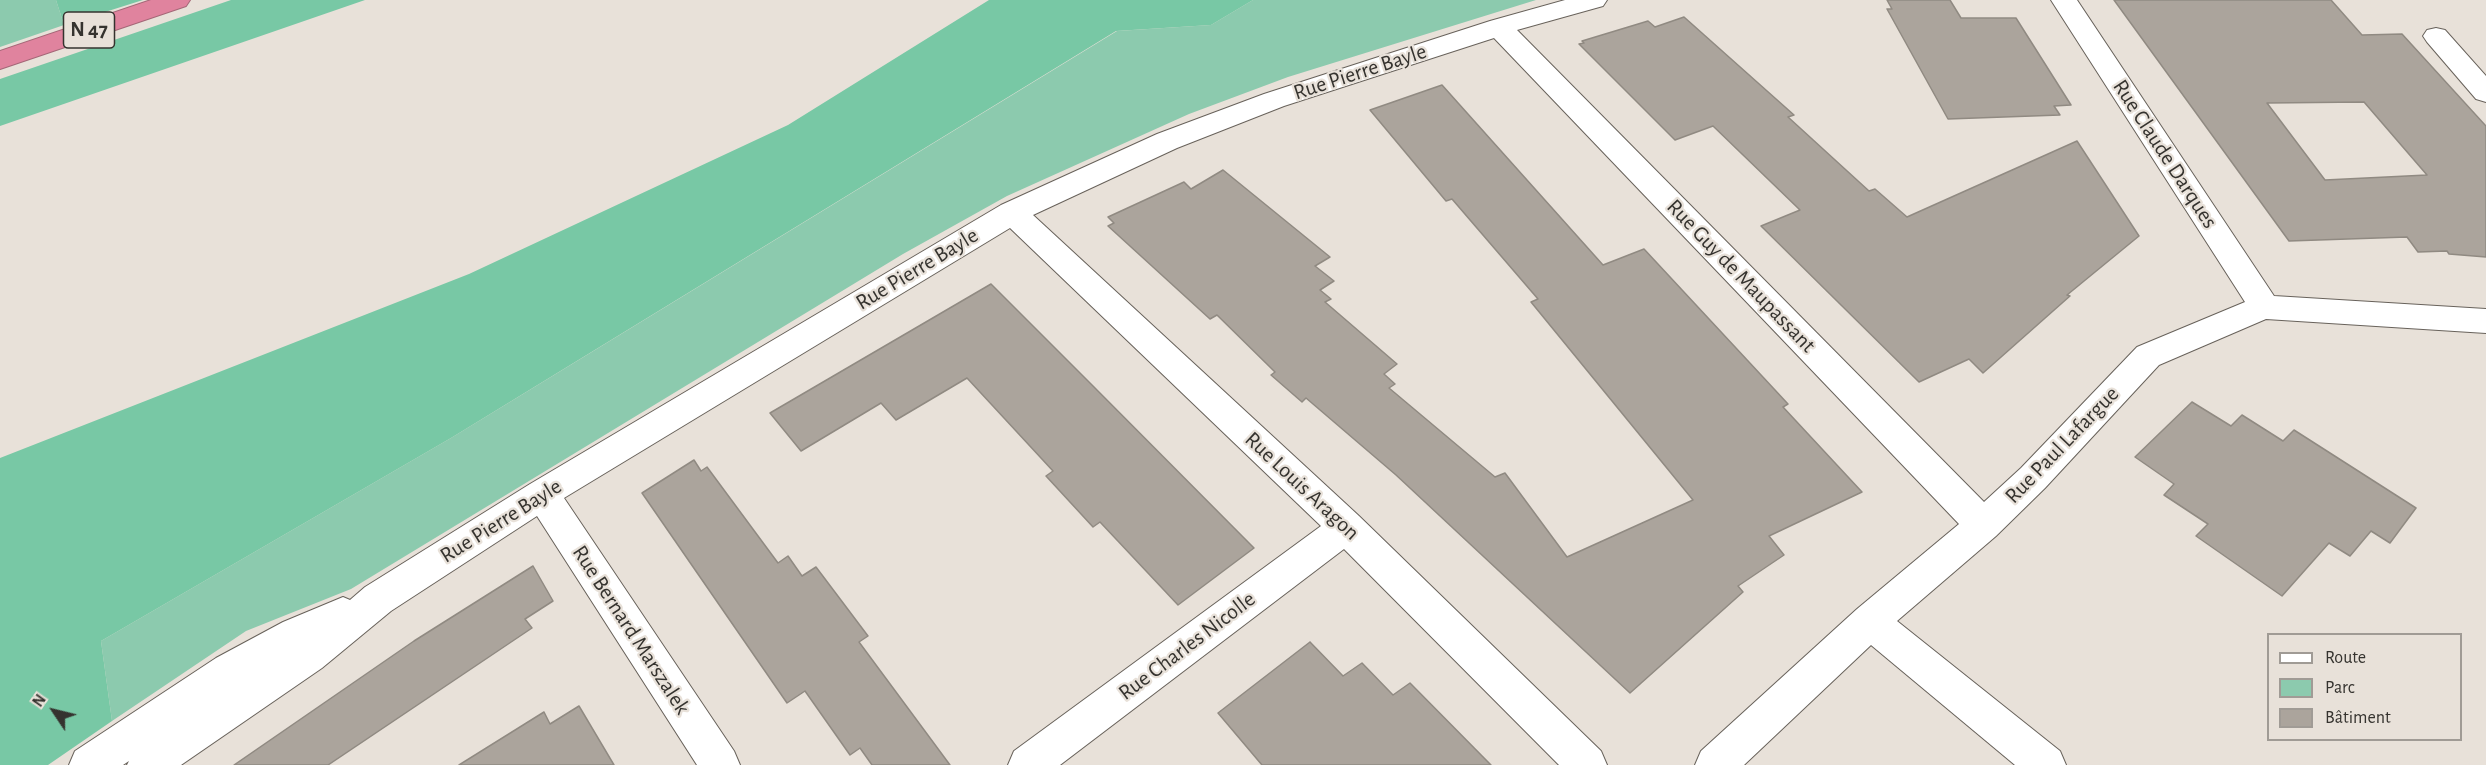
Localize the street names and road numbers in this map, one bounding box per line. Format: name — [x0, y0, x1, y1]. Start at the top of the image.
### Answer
road number: N 47 — [64, 12, 115, 48]
street label: Rue Pierre Bayle — [1290, 38, 1430, 106]
street label: Rue Claude Darques — [2107, 75, 2223, 233]
street label: Rue Guy de Maupassant — [1661, 194, 1821, 358]
street label: Rue Pierre Bayle — [851, 222, 983, 316]
street label: Rue Paul Lafargue — [1999, 381, 2125, 509]
street label: Rue Louis Aragon — [1239, 426, 1365, 546]
street label: Rue Pierre Bayle — [435, 473, 567, 569]
street label: Rue Bernard Marszalek — [567, 541, 695, 719]
street label: Rue Charles Nicolle — [1113, 586, 1261, 706]

